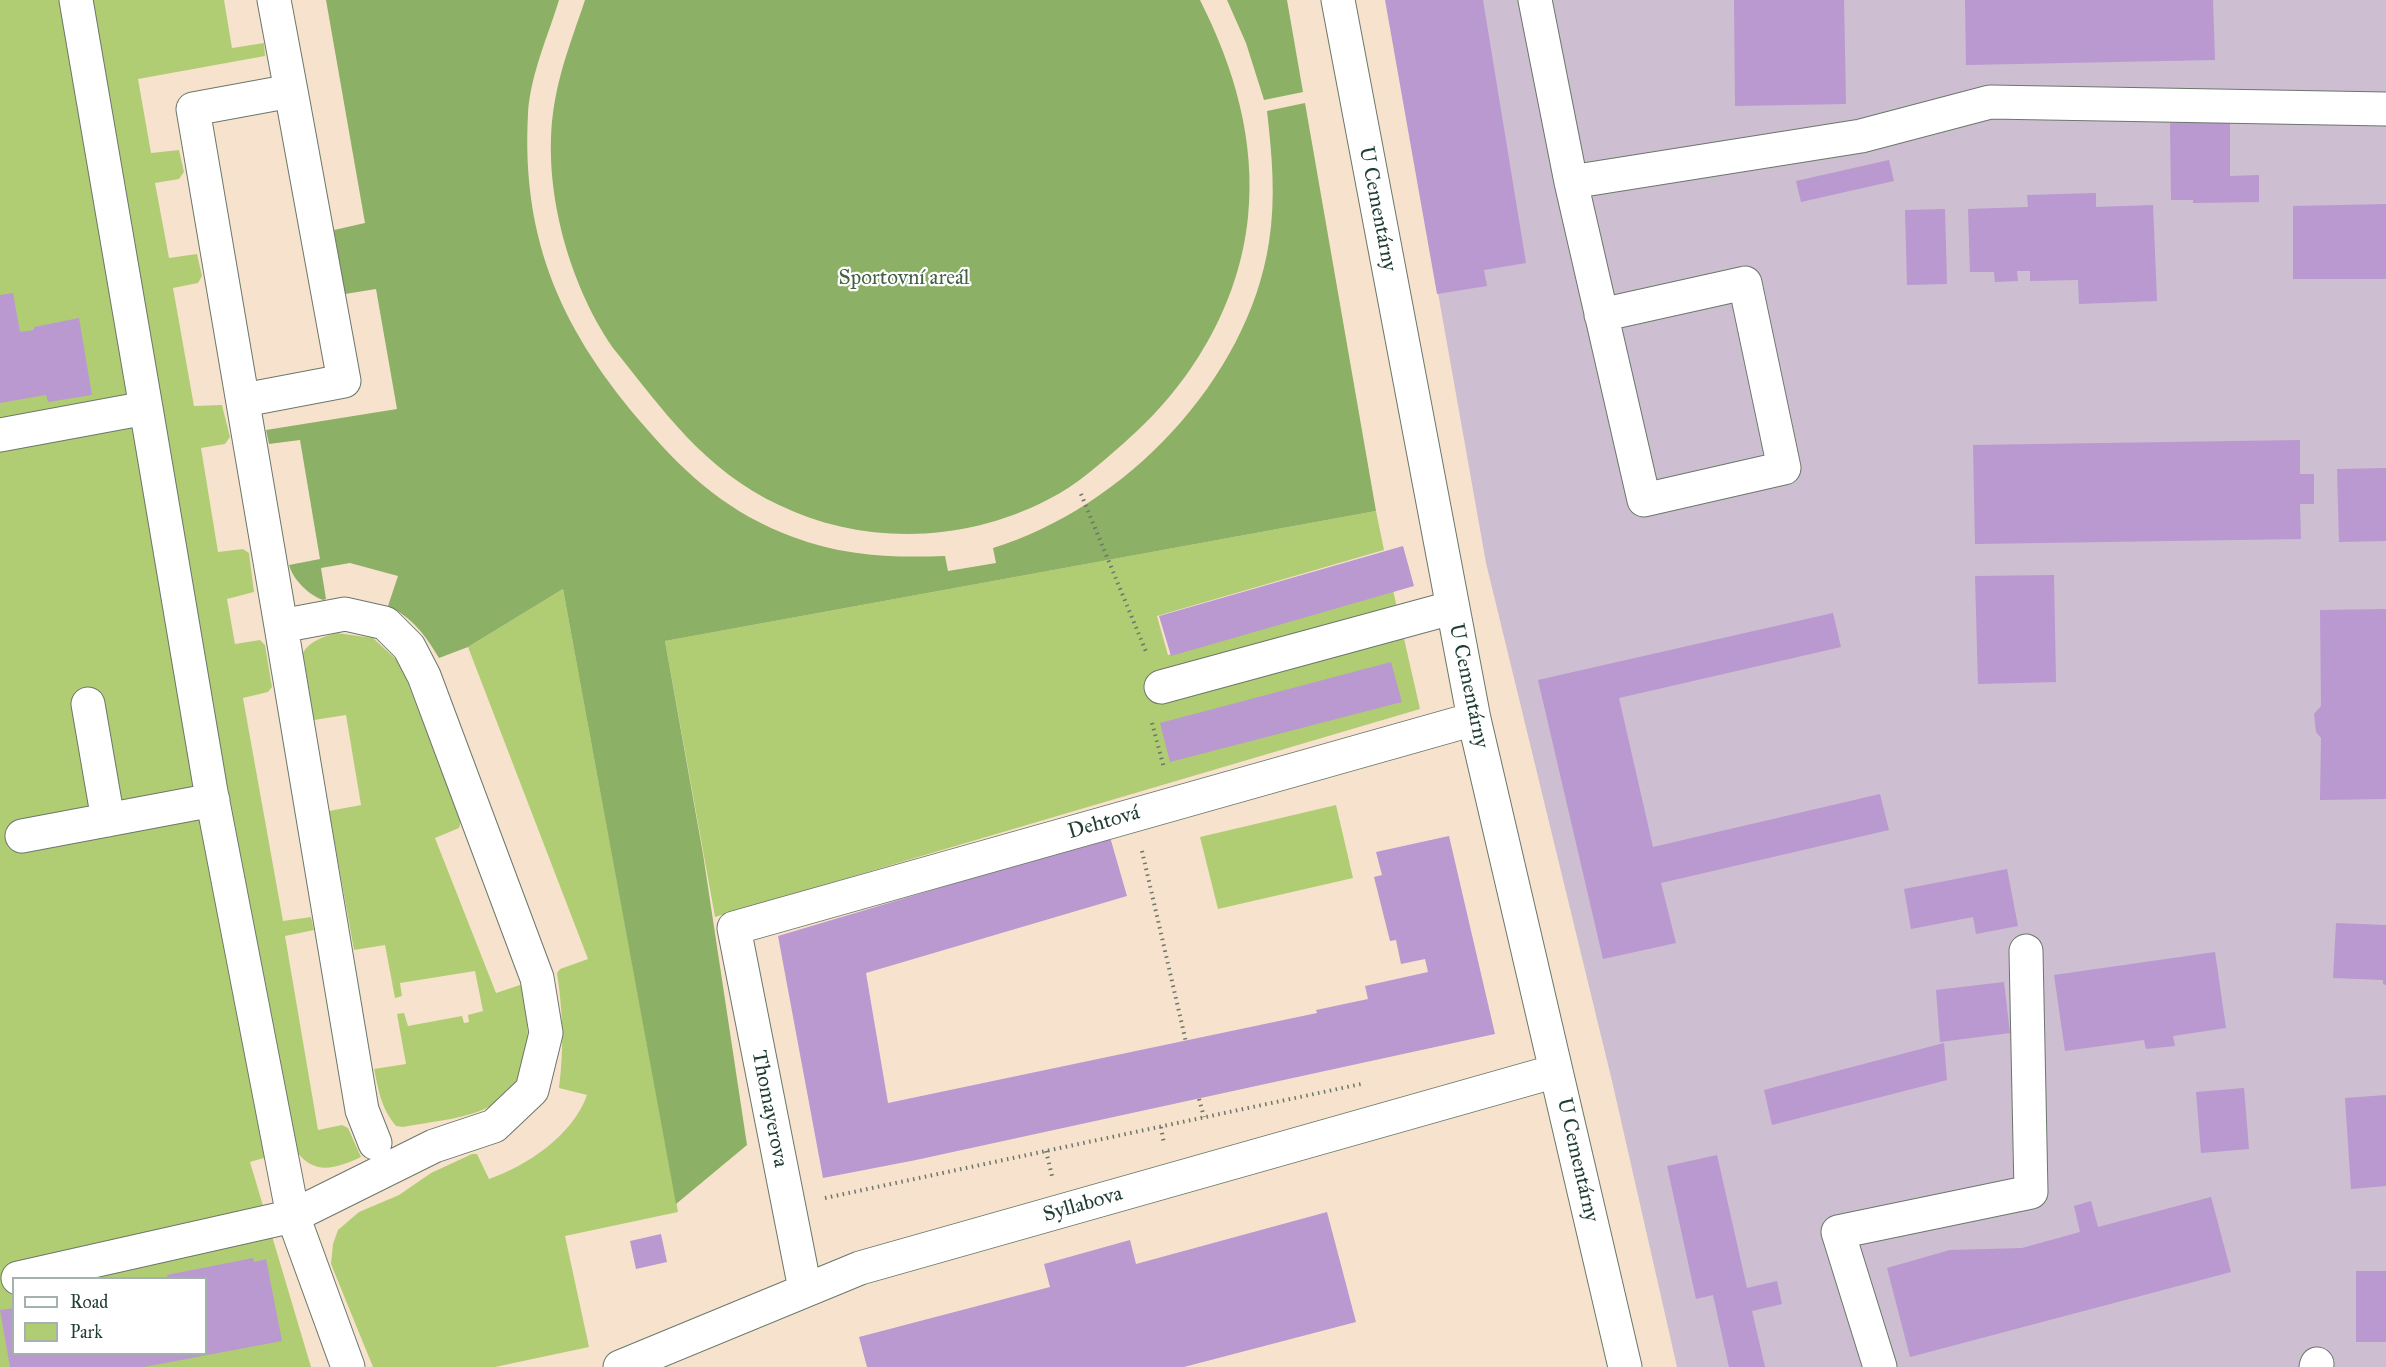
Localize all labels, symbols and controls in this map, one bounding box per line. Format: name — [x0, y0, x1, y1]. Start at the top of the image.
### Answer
street label: U Cementárny — [1353, 144, 1401, 274]
park label: Sportovní areál — [839, 266, 969, 292]
street label: U Cementárny — [1442, 621, 1494, 751]
street label: Dehtová — [1065, 801, 1143, 845]
street label: Thomayerova — [745, 1048, 793, 1170]
street label: U Cementárny — [1550, 1095, 1604, 1225]
street label: Syllabova — [1040, 1182, 1126, 1228]
legend — [12, 1277, 207, 1355]
text: Road — [70, 1291, 108, 1313]
text: Park — [70, 1321, 103, 1343]

